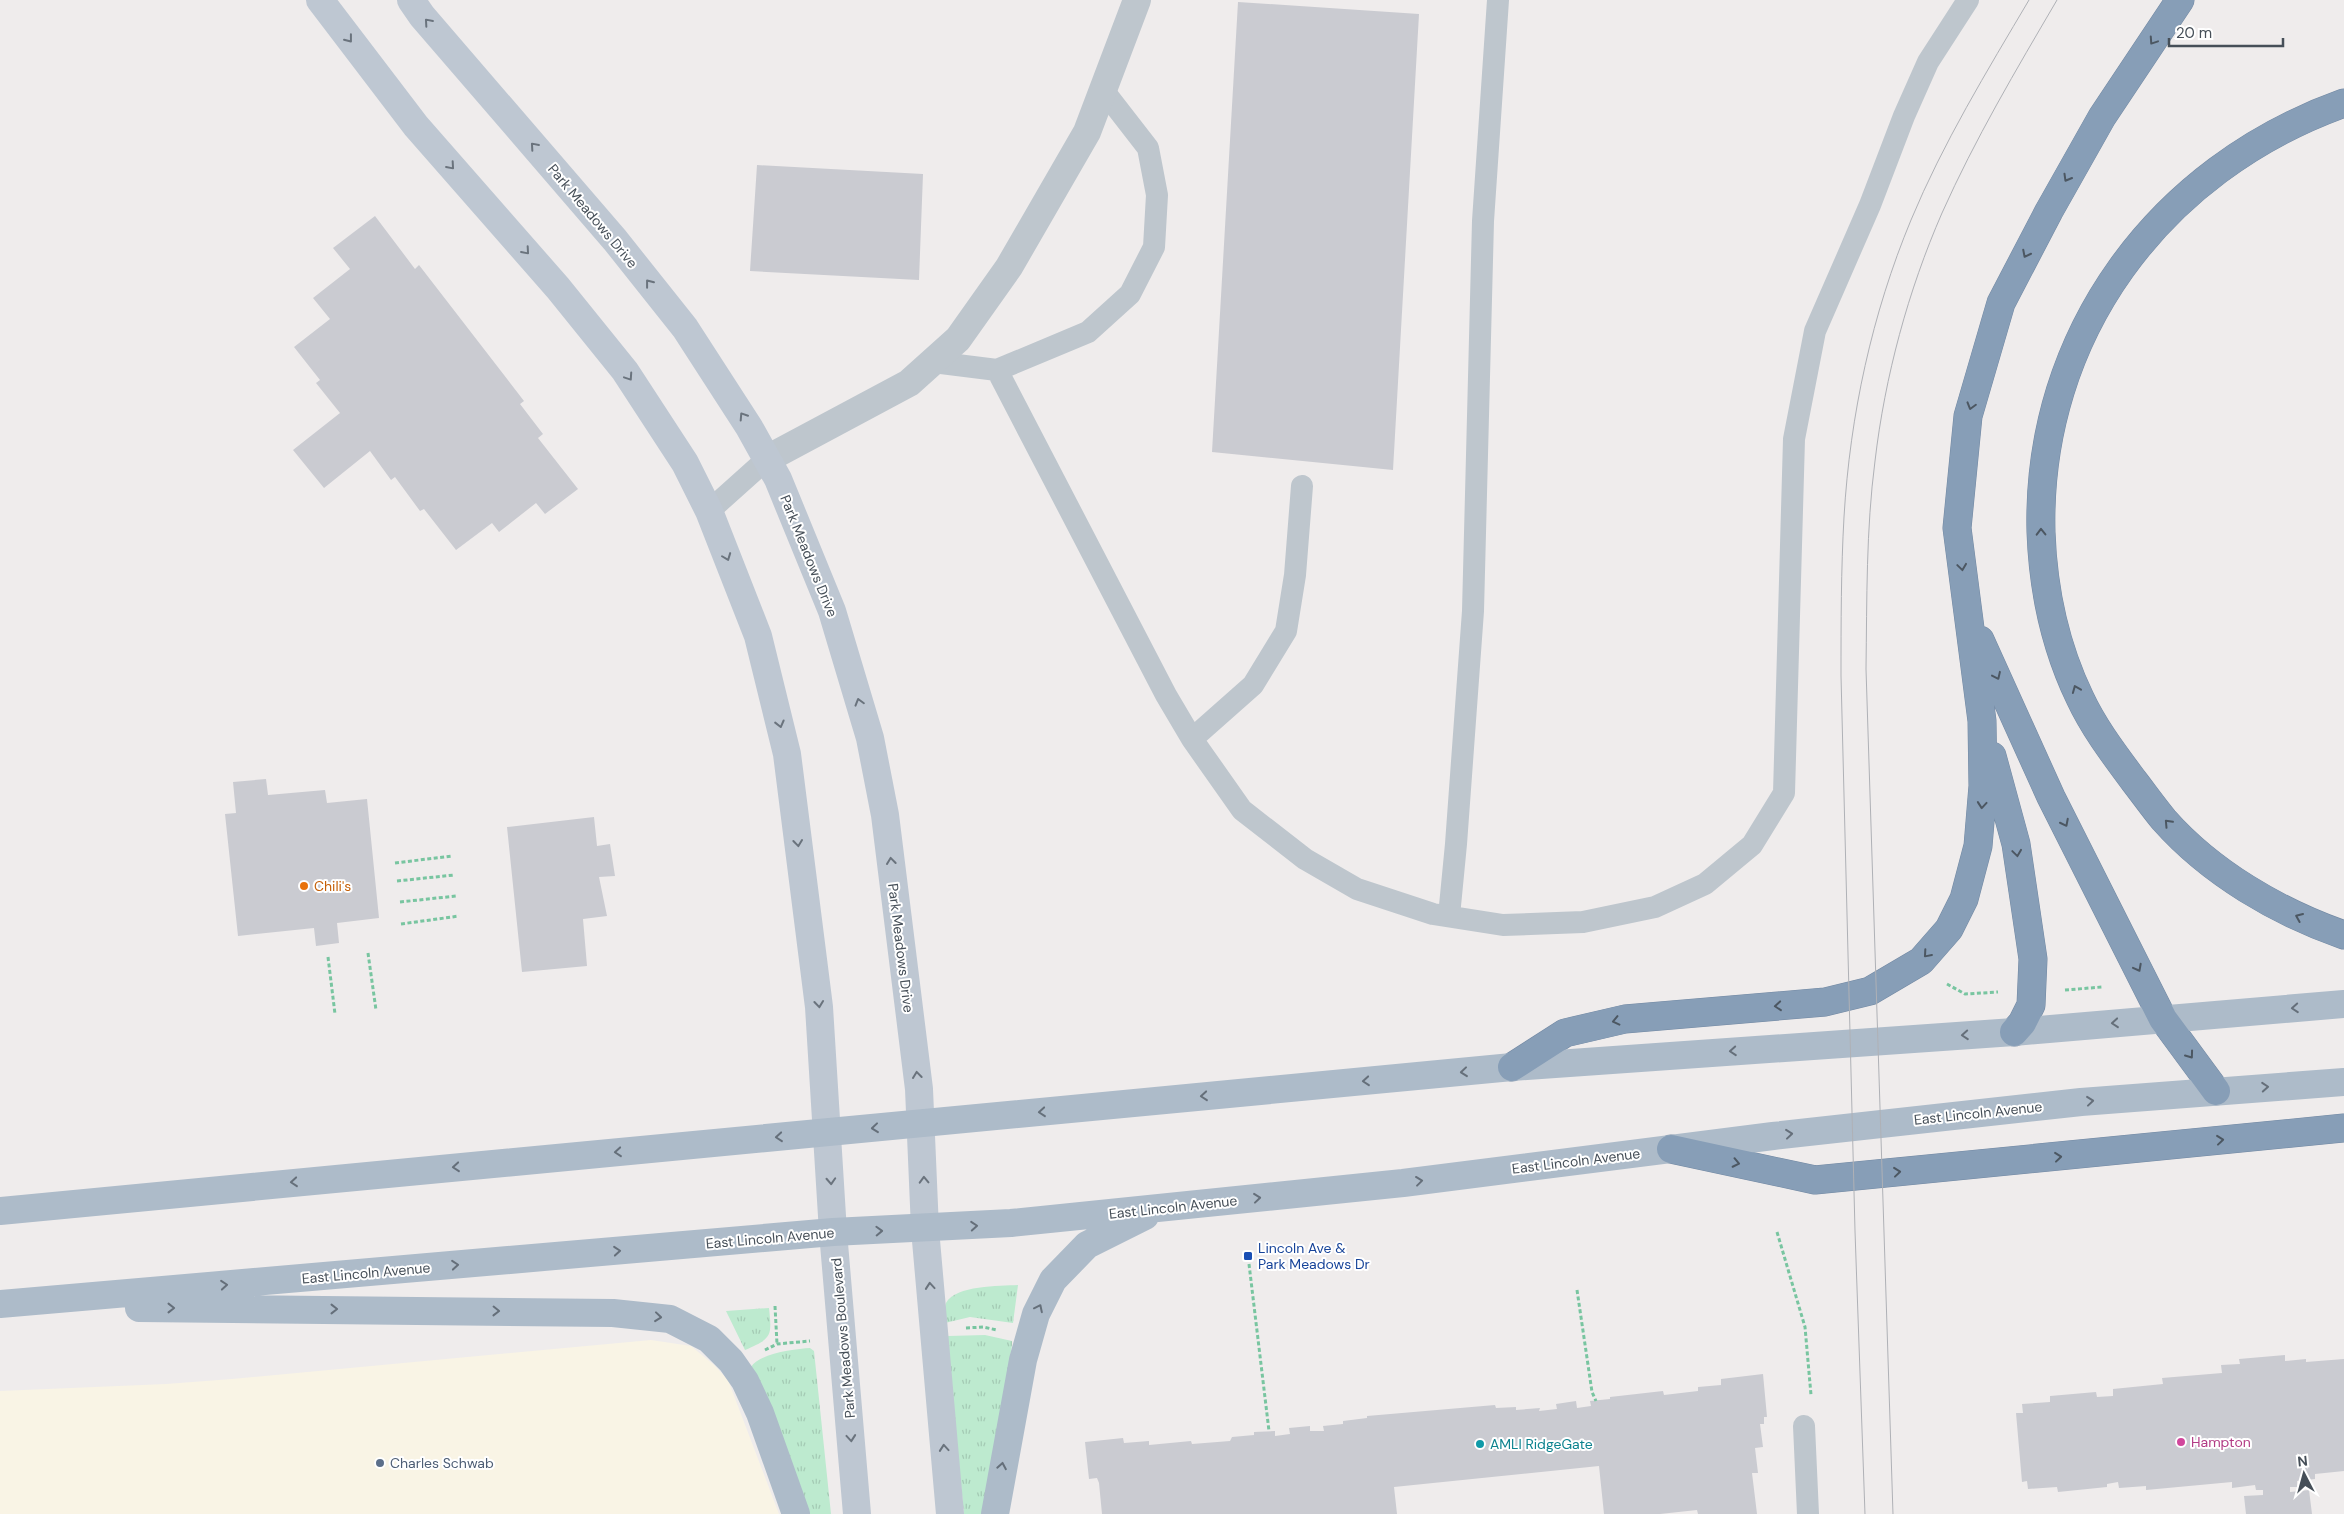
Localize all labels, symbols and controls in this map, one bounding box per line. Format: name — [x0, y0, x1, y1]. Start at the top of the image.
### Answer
scale bar — [2169, 15, 2283, 47]
one-way arrow — [424, 19, 433, 28]
text: 20 m — [2176, 23, 2212, 43]
one-way arrow — [343, 33, 351, 42]
one-way arrow — [2150, 35, 2159, 44]
one-way arrow — [530, 142, 539, 151]
one-way arrow — [445, 160, 454, 169]
street label: Park Meadows Drive — [544, 160, 642, 272]
one-way arrow — [2064, 173, 2074, 182]
one-way arrow — [521, 246, 530, 255]
one-way arrow — [2022, 249, 2032, 258]
one-way arrow — [646, 280, 655, 289]
one-way arrow — [623, 371, 632, 381]
one-way arrow — [1966, 402, 1977, 410]
one-way arrow — [739, 413, 749, 422]
street label: Park Meadows Drive — [776, 492, 842, 620]
one-way arrow — [2036, 528, 2047, 536]
one-way arrow — [721, 552, 731, 560]
one-way arrow — [1956, 564, 1967, 572]
one-way arrow — [1991, 671, 2001, 680]
one-way arrow — [2072, 686, 2082, 694]
one-way arrow — [855, 698, 865, 707]
one-way arrow — [774, 720, 785, 729]
one-way arrow — [1976, 801, 1987, 809]
one-way arrow — [2059, 818, 2069, 827]
one-way arrow — [2165, 820, 2174, 829]
one-way arrow — [793, 839, 803, 847]
one-way arrow — [2011, 849, 2022, 857]
one-way arrow — [886, 857, 897, 865]
place label: Chili's — [314, 877, 351, 895]
marker: Chili's — [298, 880, 310, 892]
street label: Park Meadows Drive — [884, 882, 918, 1014]
one-way arrow — [2295, 912, 2304, 923]
one-way arrow — [1924, 948, 1933, 957]
one-way arrow — [2132, 963, 2142, 972]
one-way arrow — [1774, 1000, 1782, 1011]
one-way arrow — [813, 1001, 824, 1009]
one-way arrow — [2291, 1002, 2299, 1013]
one-way arrow — [1612, 1015, 1621, 1026]
one-way arrow — [2110, 1017, 2118, 1028]
one-way arrow — [1961, 1030, 1969, 1041]
one-way arrow — [1729, 1046, 1737, 1057]
one-way arrow — [2184, 1049, 2193, 1059]
one-way arrow — [1459, 1066, 1467, 1077]
one-way arrow — [912, 1070, 923, 1078]
one-way arrow — [1361, 1075, 1369, 1086]
one-way arrow — [2261, 1082, 2269, 1093]
one-way arrow — [1200, 1091, 1208, 1102]
one-way arrow — [2086, 1096, 2094, 1107]
street label: East Lincoln Avenue — [1913, 1097, 2043, 1129]
one-way arrow — [1038, 1106, 1046, 1117]
one-way arrow — [871, 1122, 879, 1133]
one-way arrow — [1786, 1129, 1794, 1140]
one-way arrow — [775, 1131, 783, 1142]
one-way arrow — [2216, 1135, 2224, 1146]
street label: East Lincoln Avenue — [1511, 1144, 1641, 1178]
one-way arrow — [613, 1146, 621, 1157]
one-way arrow — [2055, 1151, 2063, 1162]
one-way arrow — [1732, 1157, 1741, 1168]
one-way arrow — [451, 1161, 459, 1172]
one-way arrow — [1893, 1167, 1901, 1178]
one-way arrow — [290, 1176, 298, 1187]
one-way arrow — [918, 1176, 929, 1184]
one-way arrow — [1415, 1176, 1423, 1187]
one-way arrow — [825, 1177, 836, 1185]
street label: East Lincoln Avenue — [1108, 1191, 1238, 1223]
one-way arrow — [1254, 1193, 1262, 1204]
one-way arrow — [970, 1220, 978, 1231]
street label: East Lincoln Avenue — [705, 1223, 835, 1253]
one-way arrow — [876, 1225, 884, 1236]
place label: Lincoln Ave & Park Meadows Dr — [1258, 1239, 1370, 1273]
one-way arrow — [614, 1246, 622, 1257]
marker: Lincoln Ave & Park Meadows Dr — [1242, 1250, 1254, 1262]
street label: Park Meadows Boulevard — [827, 1257, 859, 1419]
street label: East Lincoln Avenue — [301, 1258, 431, 1288]
one-way arrow — [452, 1260, 460, 1271]
one-way arrow — [220, 1280, 228, 1291]
one-way arrow — [925, 1282, 936, 1290]
one-way arrow — [168, 1303, 175, 1313]
one-way arrow — [330, 1304, 338, 1314]
one-way arrow — [1033, 1304, 1043, 1313]
one-way arrow — [492, 1306, 500, 1316]
one-way arrow — [655, 1312, 663, 1323]
place label: Hampton — [2191, 1433, 2251, 1451]
one-way arrow — [845, 1434, 856, 1442]
place label: AMLI RidgeGate — [1490, 1435, 1593, 1453]
marker: Hampton — [2175, 1436, 2187, 1448]
marker: AMLI RidgeGate — [1474, 1438, 1486, 1450]
one-way arrow — [939, 1444, 950, 1452]
north arrow — [2279, 1449, 2329, 1499]
text: N — [2297, 1452, 2309, 1471]
place label: Charles Schwab — [390, 1454, 494, 1472]
marker: Charles Schwab — [374, 1457, 386, 1469]
one-way arrow — [997, 1461, 1007, 1470]

